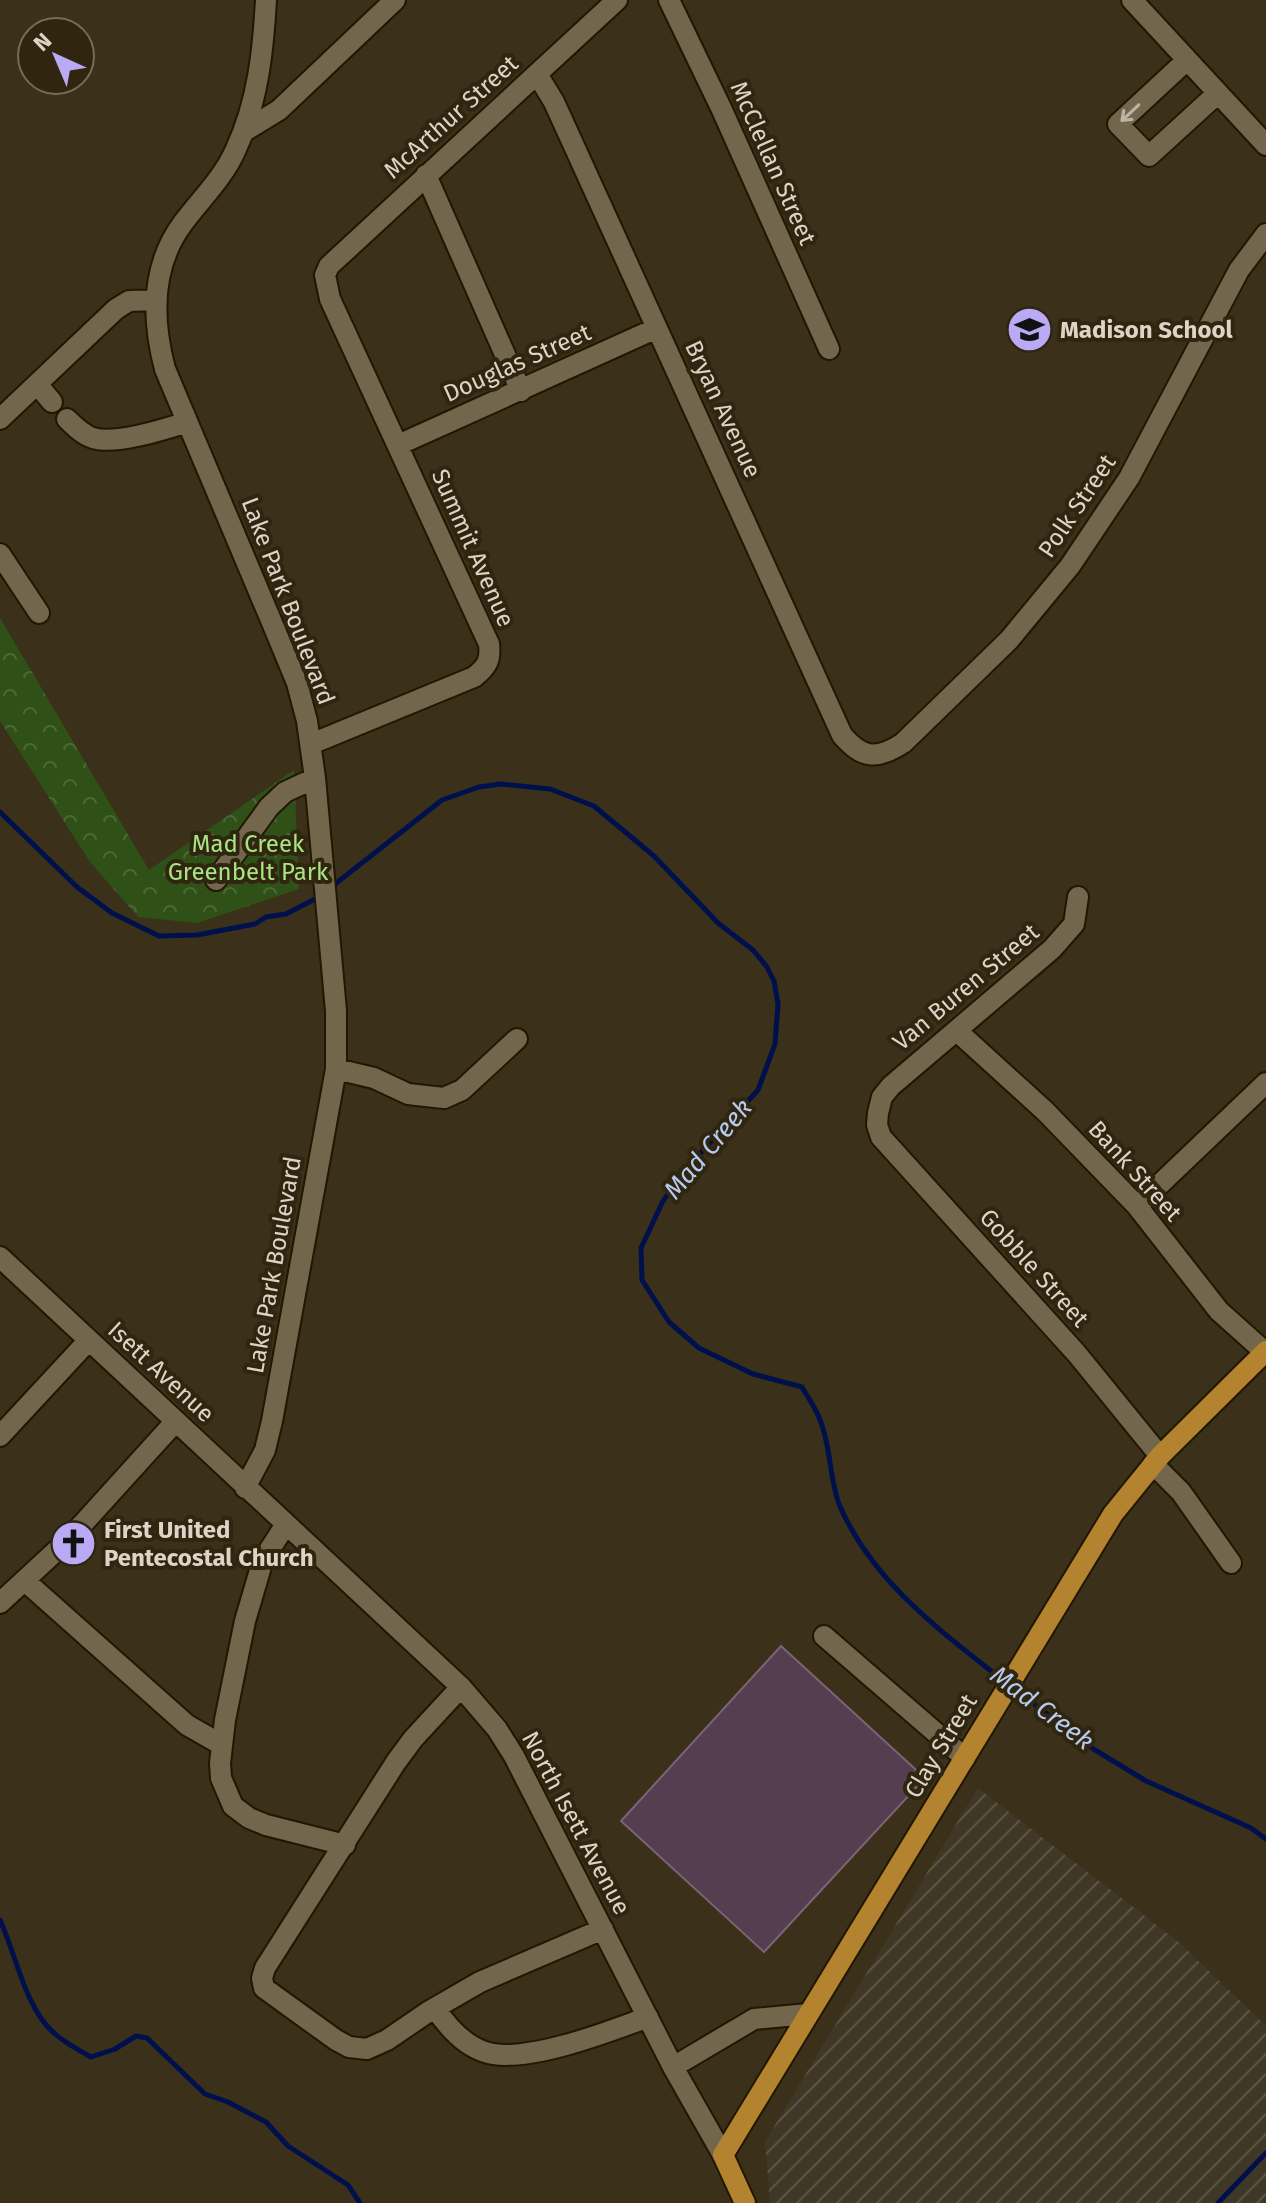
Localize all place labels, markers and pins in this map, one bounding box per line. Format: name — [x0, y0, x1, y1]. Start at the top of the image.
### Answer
school or university icon: Madison School — [1005, 306, 1053, 354]
place label: Madison School — [1060, 316, 1233, 344]
place label: First United Pentecostal Church — [104, 1516, 314, 1572]
church icon: First United Pentecostal Church — [49, 1520, 97, 1568]

